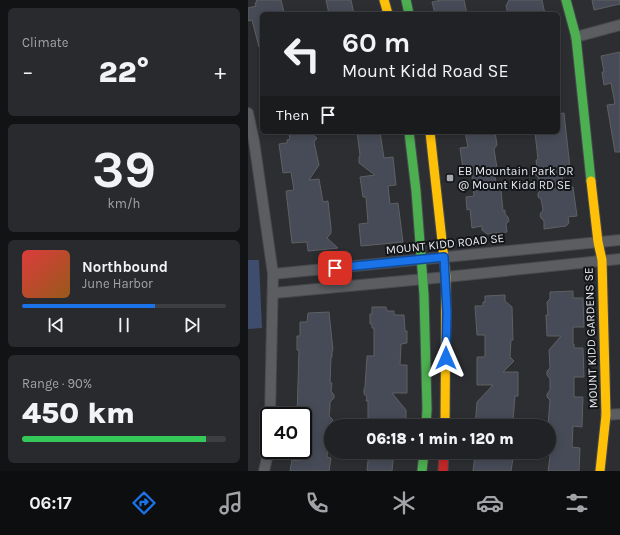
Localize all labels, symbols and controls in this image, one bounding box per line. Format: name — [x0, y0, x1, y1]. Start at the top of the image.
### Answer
text: 60 m — [342, 26, 410, 59]
icon: left — [276, 28, 328, 80]
text: Climate — [22, 35, 68, 50]
text: 22° — [98, 54, 150, 90]
text: − — [22, 59, 34, 85]
text: + — [214, 59, 226, 85]
text: Mount Kidd Road SE — [342, 60, 509, 82]
icon: arrive — [317, 104, 339, 126]
text: Then — [276, 106, 309, 124]
text: 39 — [92, 139, 156, 200]
place label: EB Mountain Park DR @ Mount Kidd RD SE — [458, 164, 574, 192]
marker: EB Mountain Park DR @ Mount Kidd RD SE — [445, 173, 455, 183]
text: km/h — [108, 196, 140, 211]
street label: MOUNT KIDD ROAD SE — [385, 231, 505, 257]
pin — [318, 251, 352, 285]
icon: arrive — [324, 257, 346, 279]
text: Northbound — [82, 258, 168, 276]
street label: MOUNT KIDD GARDENS SE — [582, 267, 600, 409]
text: June Harbor — [82, 276, 153, 291]
icon: previous — [45, 314, 67, 336]
icon: pause — [113, 314, 135, 336]
icon: next — [181, 314, 203, 336]
position arrow — [425, 337, 467, 379]
text: Range · 90% — [22, 376, 92, 391]
text: 450 km — [22, 395, 135, 431]
speed limit sign: 40 — [260, 407, 312, 459]
text: 06:18 · 1 min · 120 m — [366, 430, 514, 448]
icon: directions — [130, 489, 158, 517]
icon: music — [217, 489, 245, 517]
icon: phone — [303, 489, 331, 517]
icon: climate — [390, 489, 418, 517]
icon: car — [476, 489, 504, 517]
icon: filters — [563, 489, 591, 517]
text: 06:17 — [29, 492, 72, 514]

